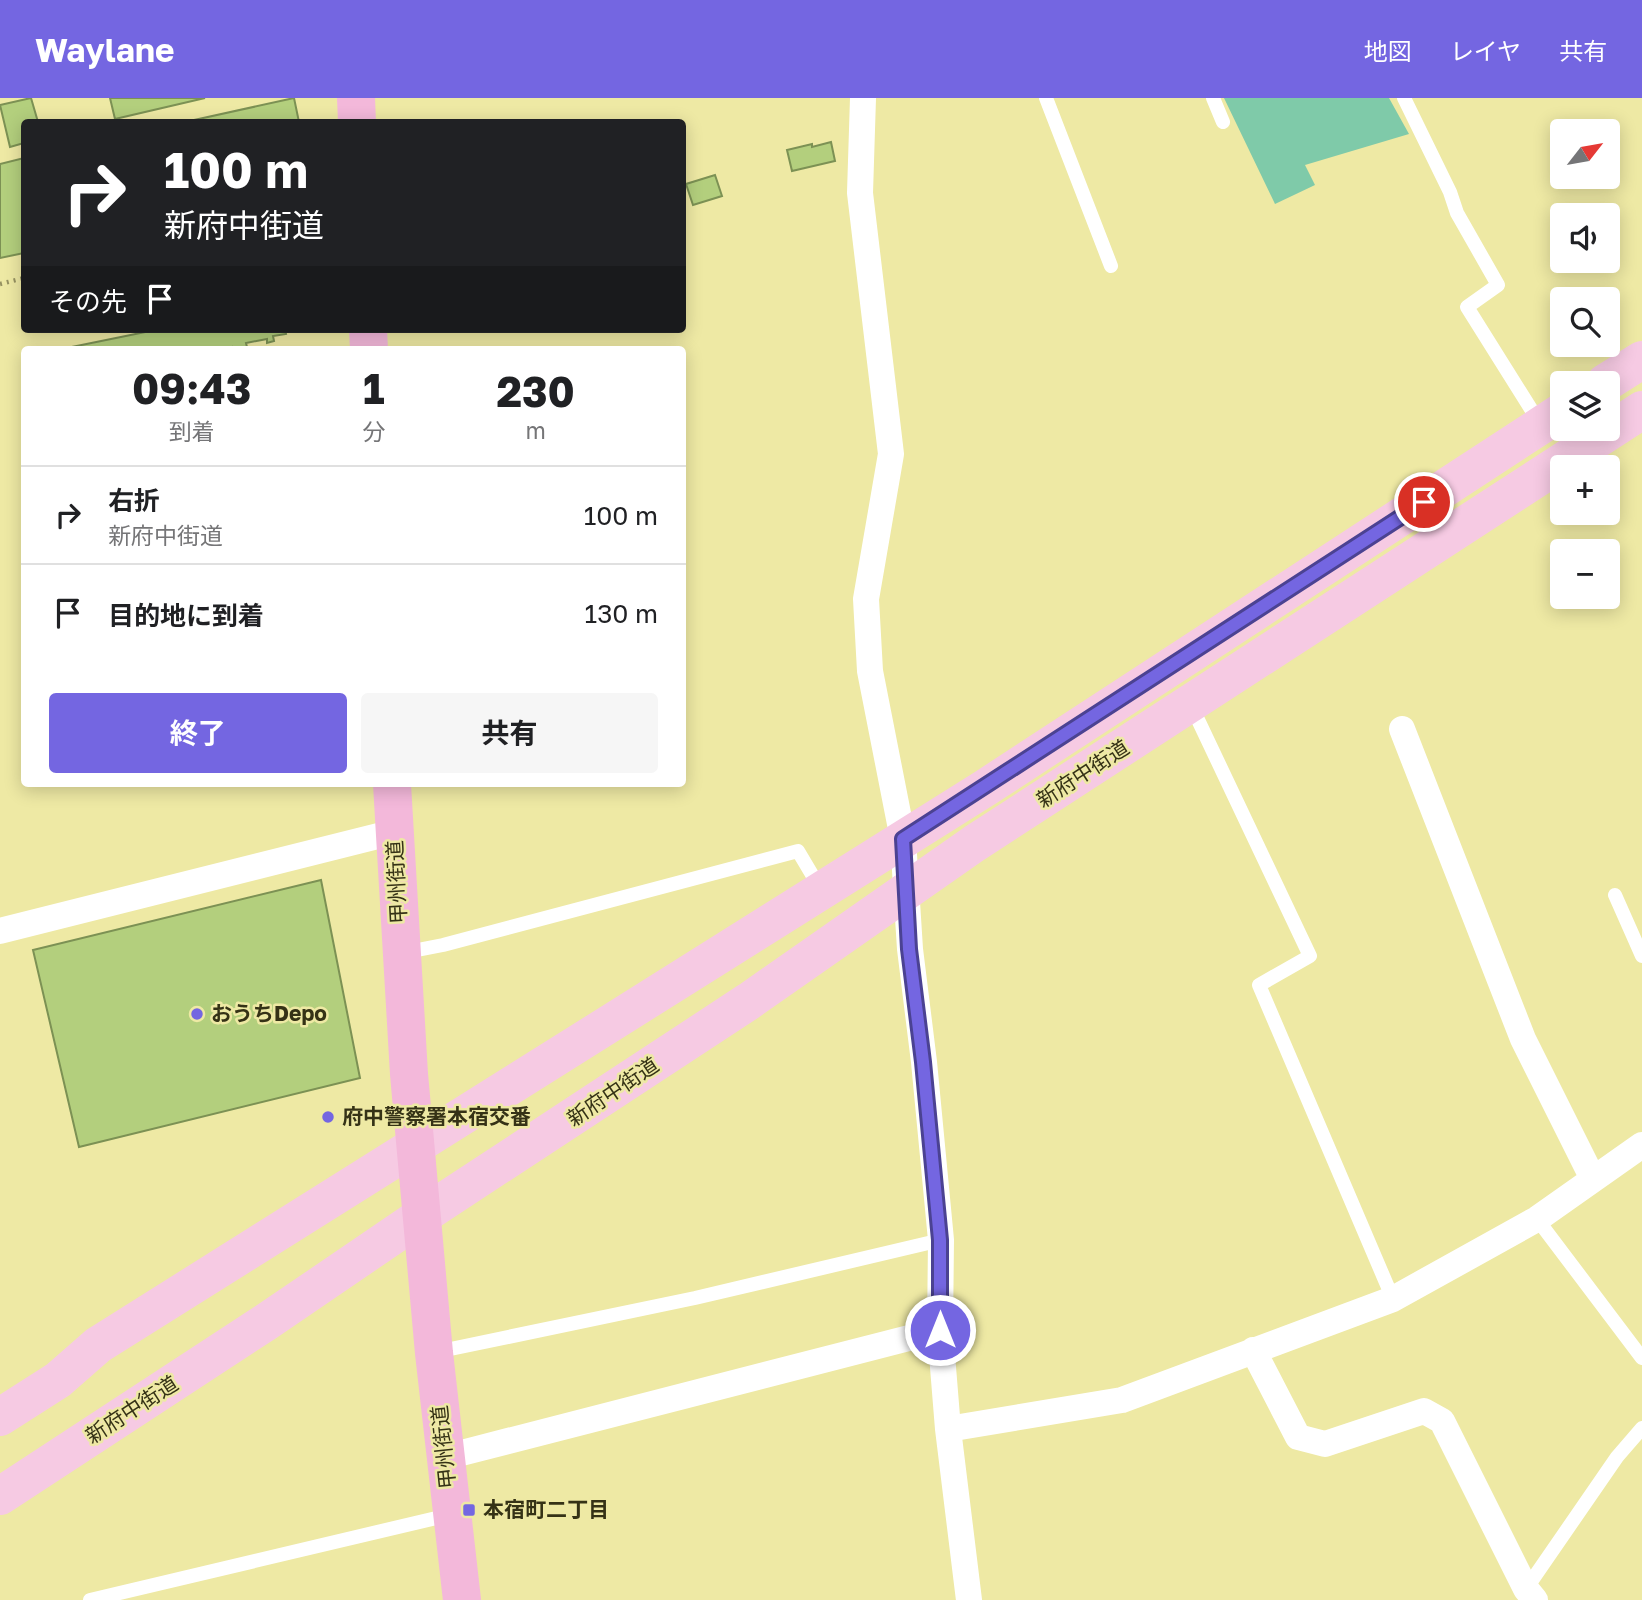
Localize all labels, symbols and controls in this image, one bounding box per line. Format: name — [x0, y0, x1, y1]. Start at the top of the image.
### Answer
text: Waylane — [35, 30, 174, 69]
text: 地図 — [1364, 36, 1412, 65]
text: レイヤ — [1450, 36, 1521, 65]
text: 共有 — [1559, 36, 1607, 65]
north arrow — [1550, 119, 1620, 189]
map controls — [1550, 119, 1620, 609]
text: 100 m — [164, 140, 308, 199]
icon: right — [49, 147, 140, 238]
button: sound — [1550, 203, 1620, 273]
text: 新府中街道 — [164, 206, 324, 244]
icon: arrive — [141, 280, 179, 318]
text: その先 — [49, 286, 127, 317]
button: search — [1550, 287, 1620, 357]
text: 09:43 — [132, 363, 251, 413]
text: 1 — [363, 363, 385, 413]
text: 230 — [496, 366, 575, 416]
button: layers — [1550, 371, 1620, 441]
text: m — [525, 416, 546, 444]
text: 到着 — [169, 417, 215, 445]
text: 分 — [362, 417, 385, 445]
button: + — [1550, 455, 1620, 525]
pin — [1394, 472, 1454, 532]
icon: arrive — [1405, 483, 1443, 521]
text: 右折 — [108, 485, 160, 516]
icon: right — [49, 496, 87, 534]
text: 100 m — [584, 500, 658, 531]
text: 新府中街道 — [108, 521, 223, 549]
button: − — [1550, 539, 1620, 609]
icon: arrive — [49, 594, 87, 632]
text: 130 m — [585, 598, 658, 629]
text: 目的地に到着 — [108, 600, 264, 631]
button: 終了 — [49, 693, 347, 773]
button: 共有 — [361, 693, 658, 773]
street label: 新府中街道 — [1031, 734, 1134, 813]
street label: 甲州街道 — [381, 839, 411, 925]
place label: おうちDepo — [211, 1000, 327, 1026]
marker: おうちDepo — [189, 1006, 205, 1022]
street label: 新府中街道 — [562, 1051, 663, 1131]
place label: 府中警察署本宿交番 — [342, 1103, 531, 1129]
marker: 府中警察署本宿交番 — [320, 1109, 336, 1125]
position arrow — [903, 1293, 977, 1367]
street label: 新府中街道 — [80, 1370, 183, 1449]
street label: 甲州街道 — [426, 1404, 460, 1490]
place label: 本宿町二丁目 — [483, 1496, 609, 1522]
marker: 本宿町二丁目 — [461, 1502, 477, 1518]

